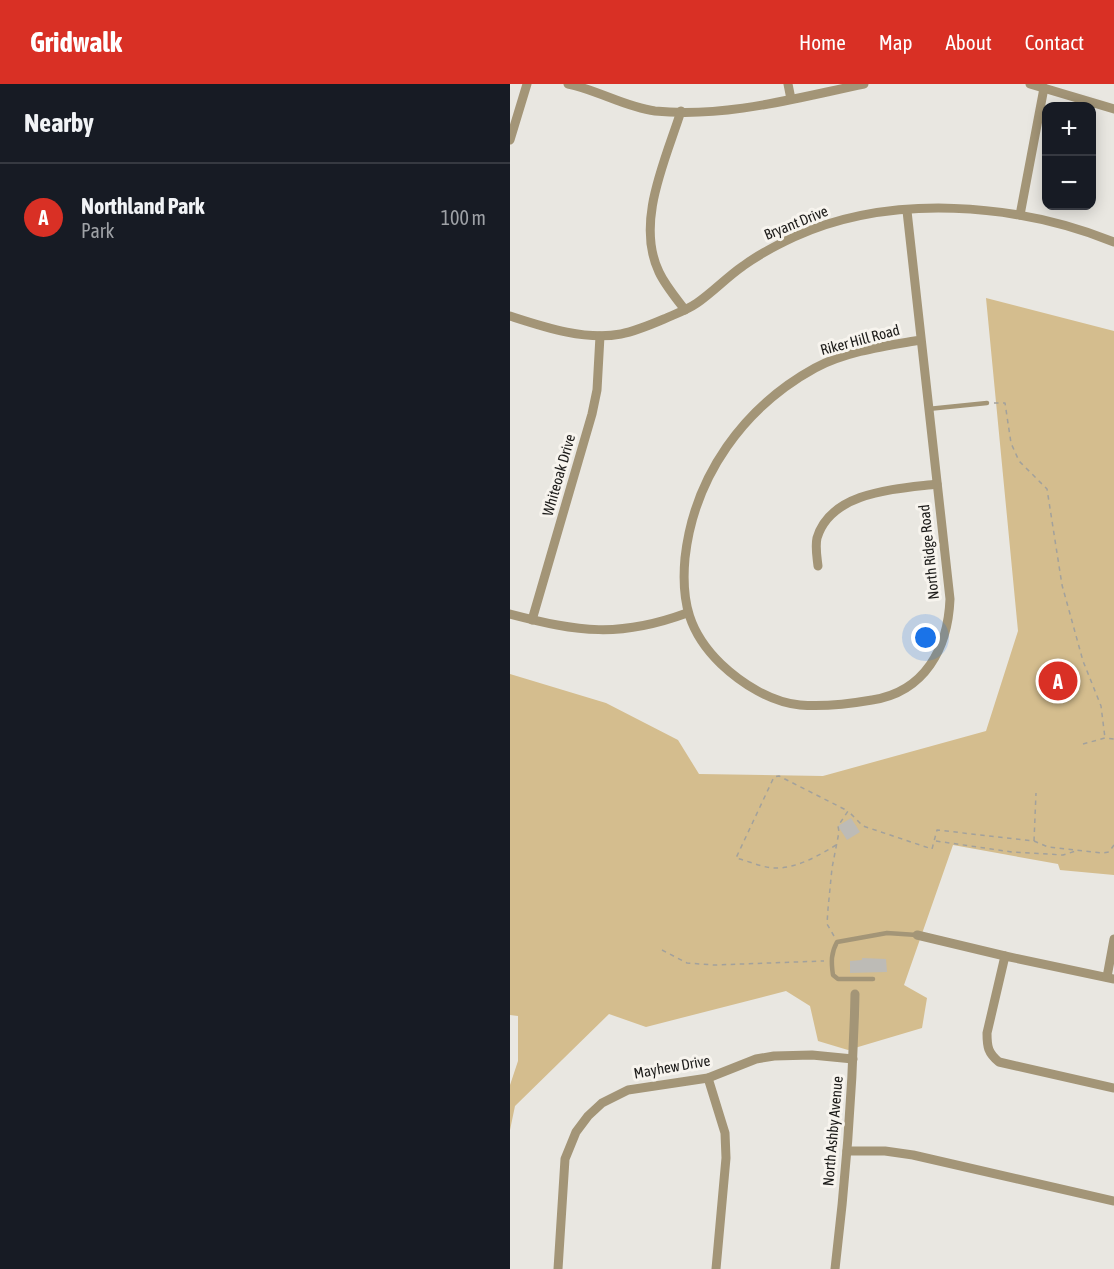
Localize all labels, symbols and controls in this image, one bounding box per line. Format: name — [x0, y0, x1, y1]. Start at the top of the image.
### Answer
text: Gridwalk — [30, 26, 122, 58]
text: Home — [799, 30, 846, 54]
text: Map — [879, 30, 913, 54]
text: About — [946, 30, 992, 54]
text: Contact — [1025, 30, 1084, 54]
map controls — [1042, 102, 1096, 210]
button: + — [1042, 102, 1096, 156]
text: Nearby — [24, 108, 94, 138]
button: − — [1042, 156, 1096, 210]
text: Northland Park — [81, 193, 205, 219]
street label: Bryant Drive — [761, 202, 830, 243]
text: A — [39, 206, 48, 229]
text: 100 m — [441, 206, 486, 229]
text: Park — [81, 219, 114, 242]
street label: Riker Hill Road — [818, 321, 901, 358]
street label: Whiteoak Drive — [539, 432, 578, 518]
street label: North Ridge Road — [915, 504, 942, 600]
your location — [911, 623, 940, 652]
pin: A — [1038, 658, 1078, 704]
street label: Mayhew Drive — [632, 1051, 712, 1082]
street label: North Ashby Avenue — [819, 1075, 846, 1187]

